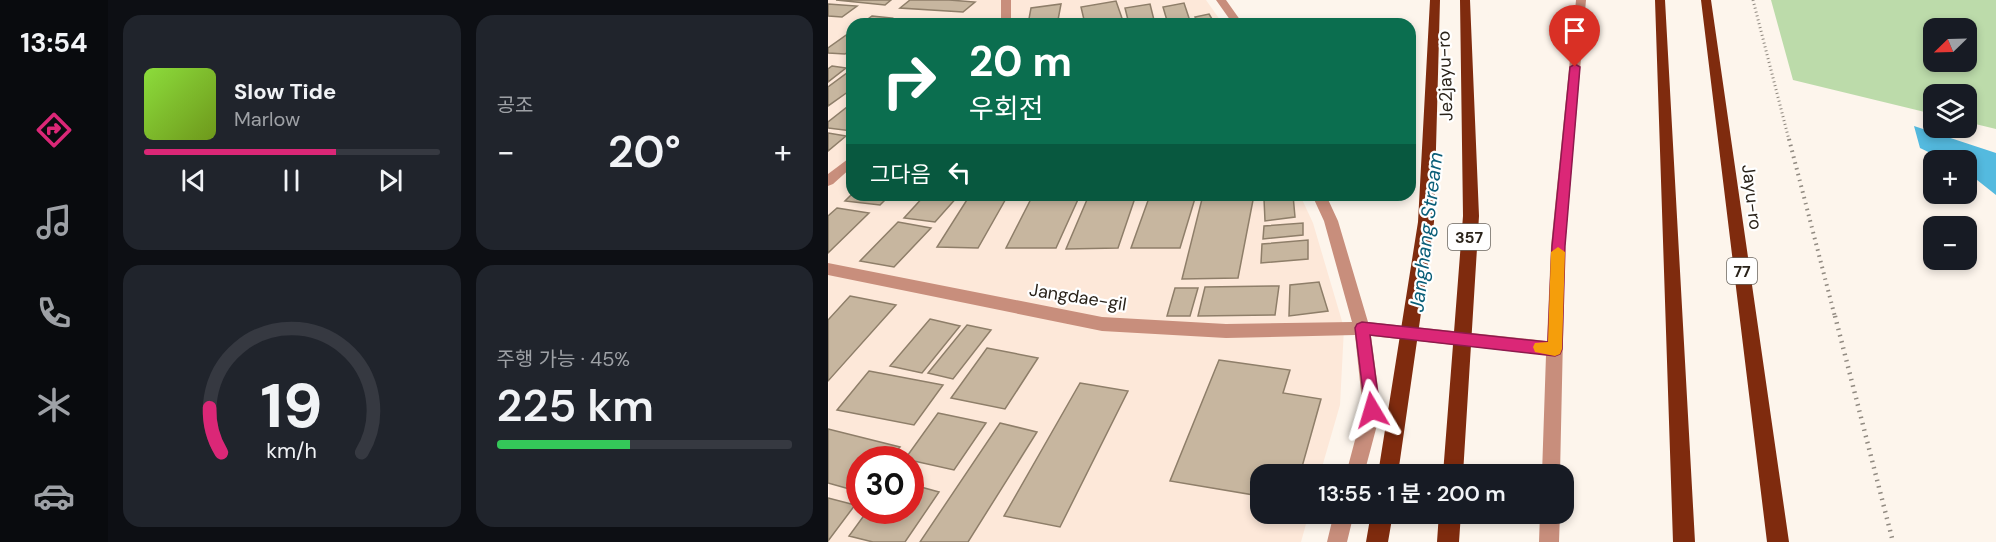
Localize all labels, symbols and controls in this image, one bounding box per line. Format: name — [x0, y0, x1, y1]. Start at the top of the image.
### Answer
pin — [1549, 5, 1600, 67]
icon: arrive — [1558, 14, 1591, 47]
north arrow — [1923, 18, 1977, 72]
map controls — [1923, 18, 1977, 270]
text: 13:54 — [20, 25, 88, 60]
street label: Je2jayu-ro — [1431, 30, 1459, 122]
text: 20 m — [969, 34, 1072, 89]
icon: right — [870, 42, 948, 120]
text: Slow Tide — [234, 77, 336, 106]
button: layers — [1923, 84, 1977, 138]
text: 우회전 — [969, 91, 1044, 126]
text: 공조 — [497, 92, 533, 118]
text: Marlow — [234, 106, 300, 132]
icon: directions — [33, 109, 75, 151]
text: 20° — [608, 122, 681, 181]
text: − — [497, 130, 515, 173]
text: + — [774, 130, 792, 173]
button: + — [1923, 150, 1977, 204]
water label: Janghang Stream — [1403, 151, 1449, 313]
icon: left — [943, 156, 976, 189]
text: 그다음 — [870, 160, 931, 189]
street label: Jayu-ro — [1736, 163, 1768, 231]
icon: previous — [177, 164, 210, 197]
icon: pause — [275, 164, 308, 197]
icon: next — [374, 164, 407, 197]
icon: music — [33, 201, 75, 243]
button: − — [1923, 216, 1977, 270]
road number: 357 — [1448, 224, 1490, 250]
road number: 77 — [1727, 258, 1757, 284]
street label: Jangdae-gil — [1028, 277, 1128, 317]
icon: phone — [33, 292, 75, 334]
text: 주행 가능 · 45% — [497, 346, 630, 372]
text: 19 — [261, 365, 323, 446]
text: 225 km — [497, 376, 654, 435]
position arrow — [1340, 378, 1404, 442]
icon: climate — [33, 384, 75, 426]
text: km/h — [266, 437, 317, 465]
speed limit sign: 30 — [846, 446, 924, 524]
icon: car — [33, 475, 75, 517]
text: 13:55 · 1 분 · 200 m — [1318, 479, 1506, 508]

